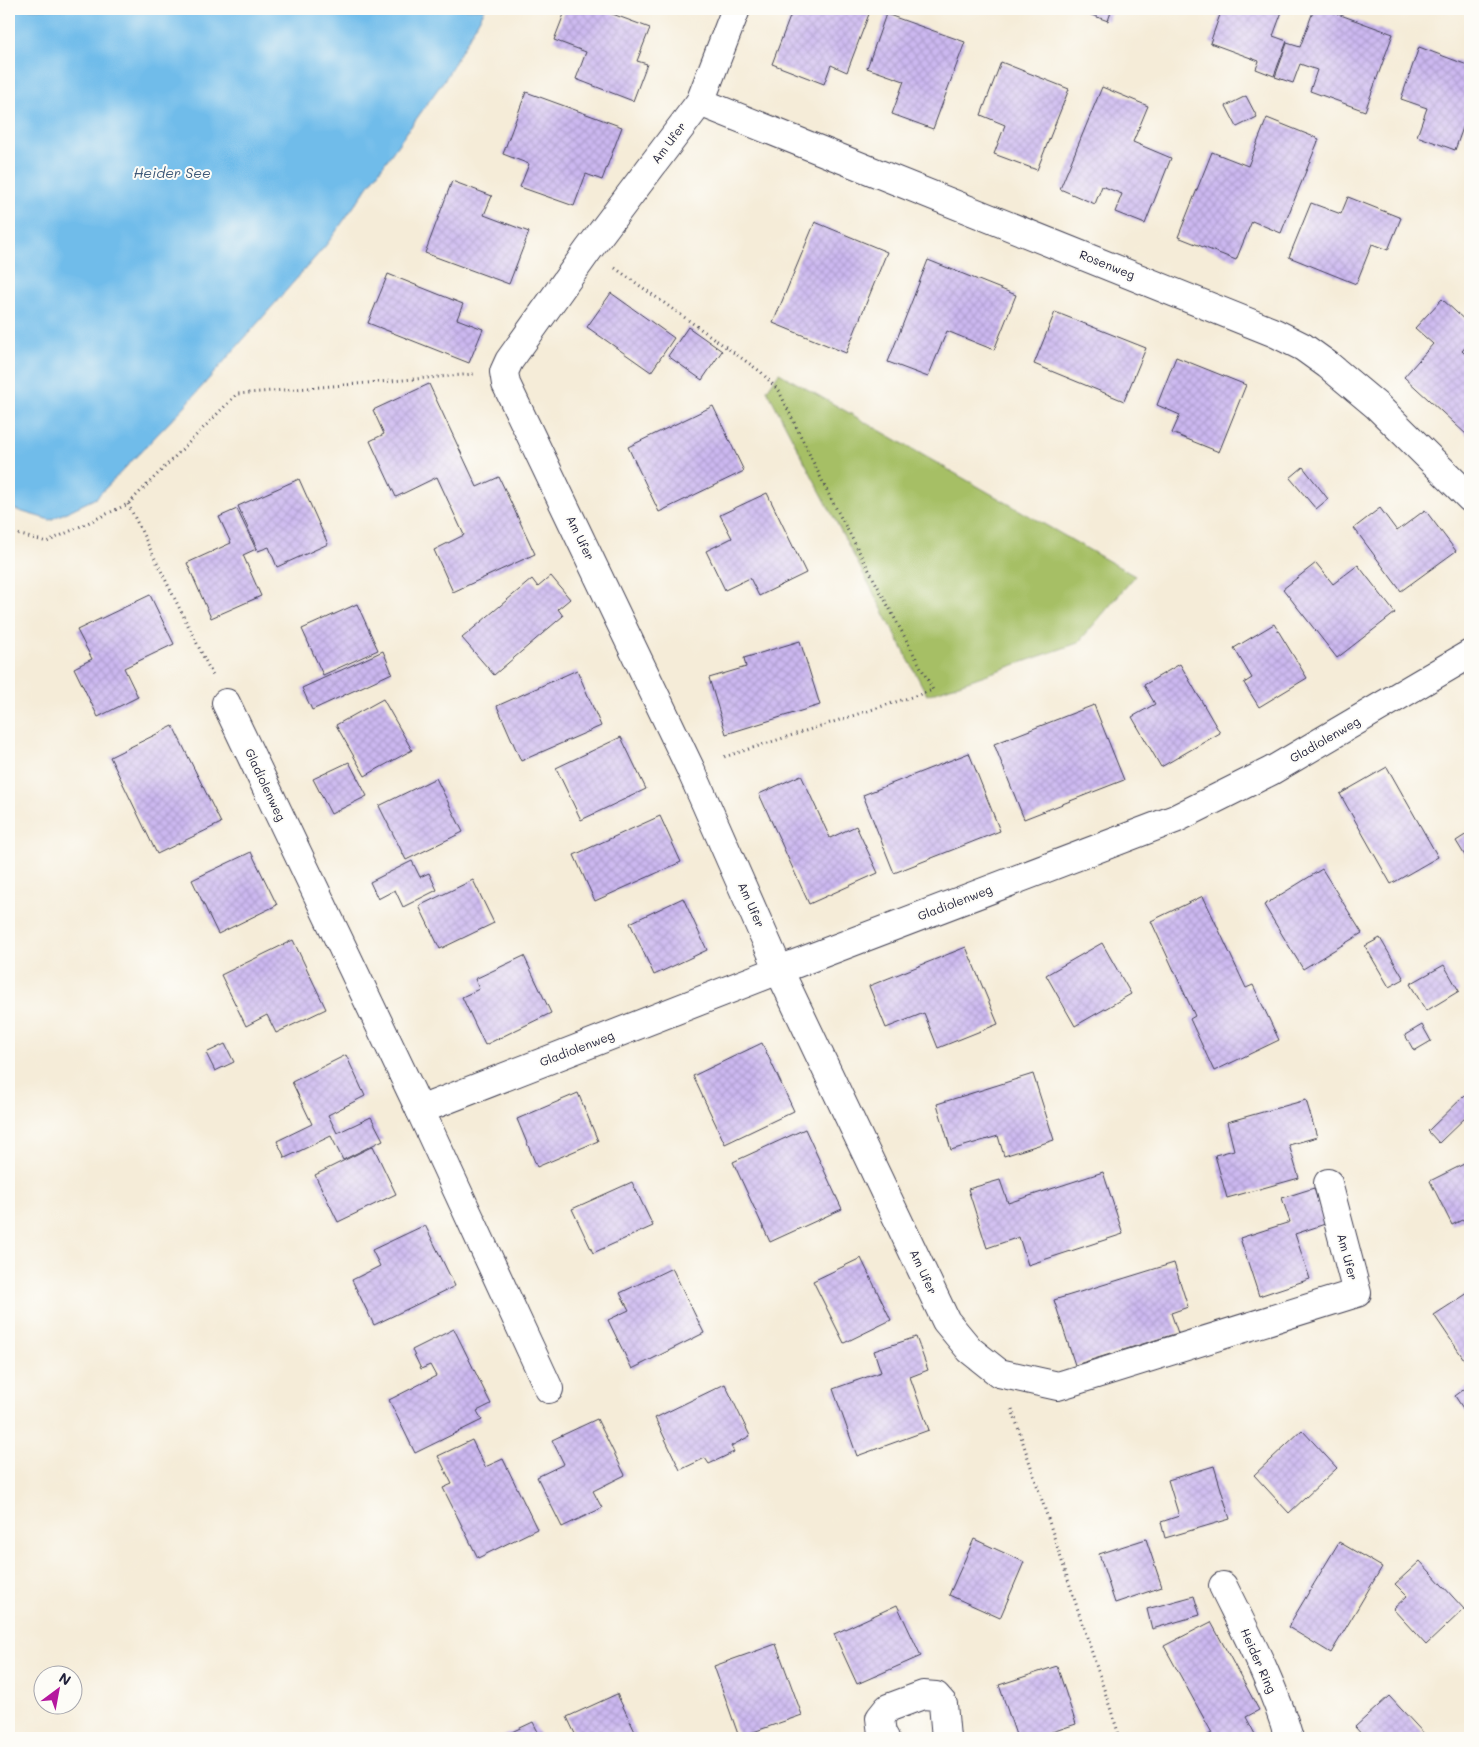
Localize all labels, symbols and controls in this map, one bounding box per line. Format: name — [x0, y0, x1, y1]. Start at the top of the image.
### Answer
street label: Am Ufer — [647, 118, 689, 166]
water label: Heider See — [133, 163, 211, 182]
street label: Rosenweg — [1077, 246, 1137, 282]
street label: Am Ufer — [563, 513, 599, 563]
street label: Gladiolenweg — [1286, 713, 1363, 766]
street label: Gladiolenweg — [242, 746, 290, 824]
street label: Am Ufer — [735, 879, 769, 930]
street label: Gladiolenweg — [915, 881, 994, 924]
street label: Gladiolenweg — [537, 1027, 616, 1070]
street label: Am Ufer — [1334, 1232, 1362, 1282]
street label: Am Ufer — [907, 1247, 941, 1297]
street label: Heider Ring — [1237, 1626, 1280, 1696]
north arrow — [32, 1664, 82, 1714]
text: N — [56, 1668, 75, 1689]

